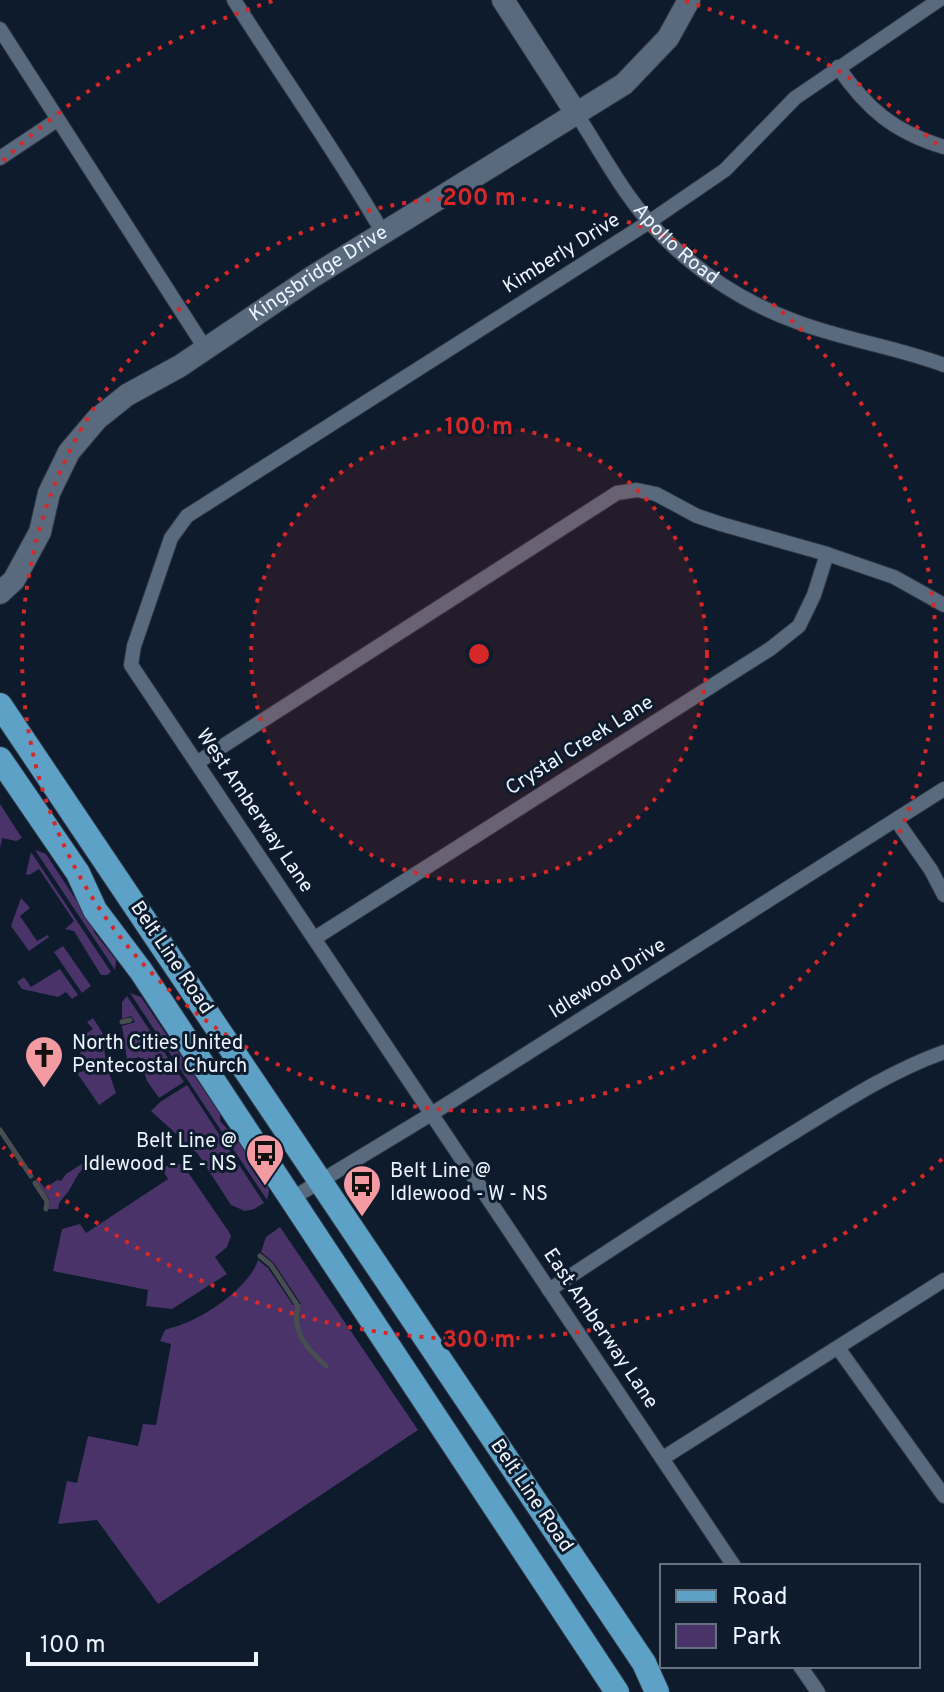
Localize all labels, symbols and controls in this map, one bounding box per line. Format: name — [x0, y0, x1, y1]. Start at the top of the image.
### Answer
text: 200 m — [442, 184, 516, 214]
street label: Apollo Road — [626, 198, 724, 291]
street label: Kimberly Drive — [499, 208, 625, 300]
street label: Kingsbridge Drive — [245, 220, 393, 328]
text: 100 m — [445, 413, 513, 443]
centre of rings — [465, 640, 493, 668]
street label: Crystal Creek Lane — [501, 690, 659, 802]
street label: West Amberway Lane — [189, 724, 319, 898]
street label: Belt Line Road — [124, 896, 218, 1020]
street label: Idlewood Drive — [545, 933, 671, 1025]
place label: North Cities United Pentecostal Church — [72, 1031, 247, 1080]
church icon: North Cities United Pentecostal Church — [23, 1034, 65, 1089]
place label: Belt Line @ Idlewood - E - NS — [83, 1129, 237, 1178]
bus stop icon: Belt Line @ Idlewood - E - NS — [244, 1132, 286, 1187]
place label: Belt Line @ Idlewood - W - NS — [390, 1159, 548, 1208]
bus stop icon: Belt Line @ Idlewood - W - NS — [341, 1163, 383, 1218]
street label: East Amberway Lane — [537, 1244, 663, 1414]
text: 300 m — [443, 1326, 515, 1356]
street label: Belt Line Road — [484, 1434, 578, 1558]
legend — [660, 1564, 920, 1668]
text: Road — [732, 1583, 788, 1613]
scale bar — [28, 1616, 256, 1666]
text: Park — [732, 1623, 782, 1653]
text: 100 m — [40, 1631, 106, 1661]

